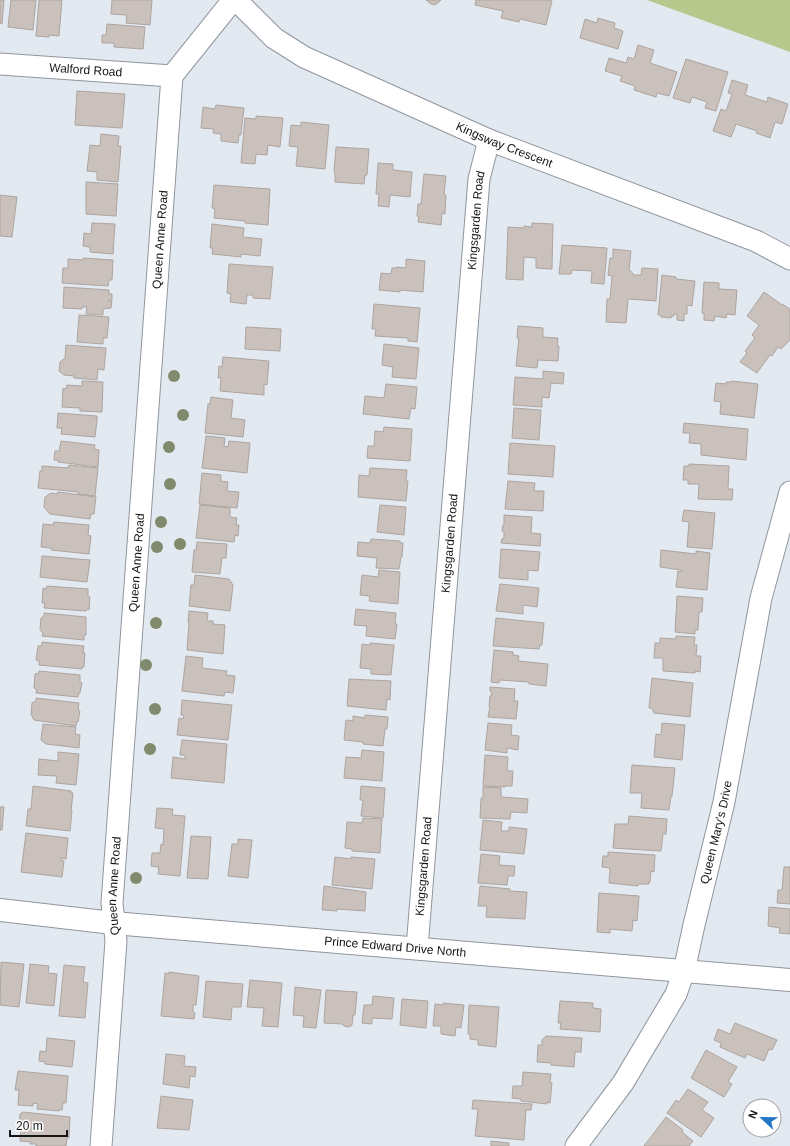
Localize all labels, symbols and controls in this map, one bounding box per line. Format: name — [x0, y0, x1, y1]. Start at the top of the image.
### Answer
street label: Walford Road — [49, 60, 123, 80]
street label: Kingsway Crescent — [454, 119, 555, 171]
street label: Kingsgarden Road — [465, 169, 488, 271]
street label: Queen Anne Road — [150, 190, 171, 289]
street label: Kingsgarden Road — [439, 493, 461, 594]
street label: Queen Anne Road — [126, 513, 147, 612]
street label: Queen Mary's Drive — [697, 779, 735, 885]
street label: Kingsgarden Road — [413, 816, 435, 916]
street label: Queen Anne Road — [105, 836, 124, 936]
street label: Prince Edward Drive North — [324, 934, 467, 960]
north arrow — [742, 1098, 782, 1138]
text: N — [746, 1108, 760, 1120]
scale bar — [10, 1112, 67, 1138]
text: 20 m — [16, 1119, 43, 1133]

